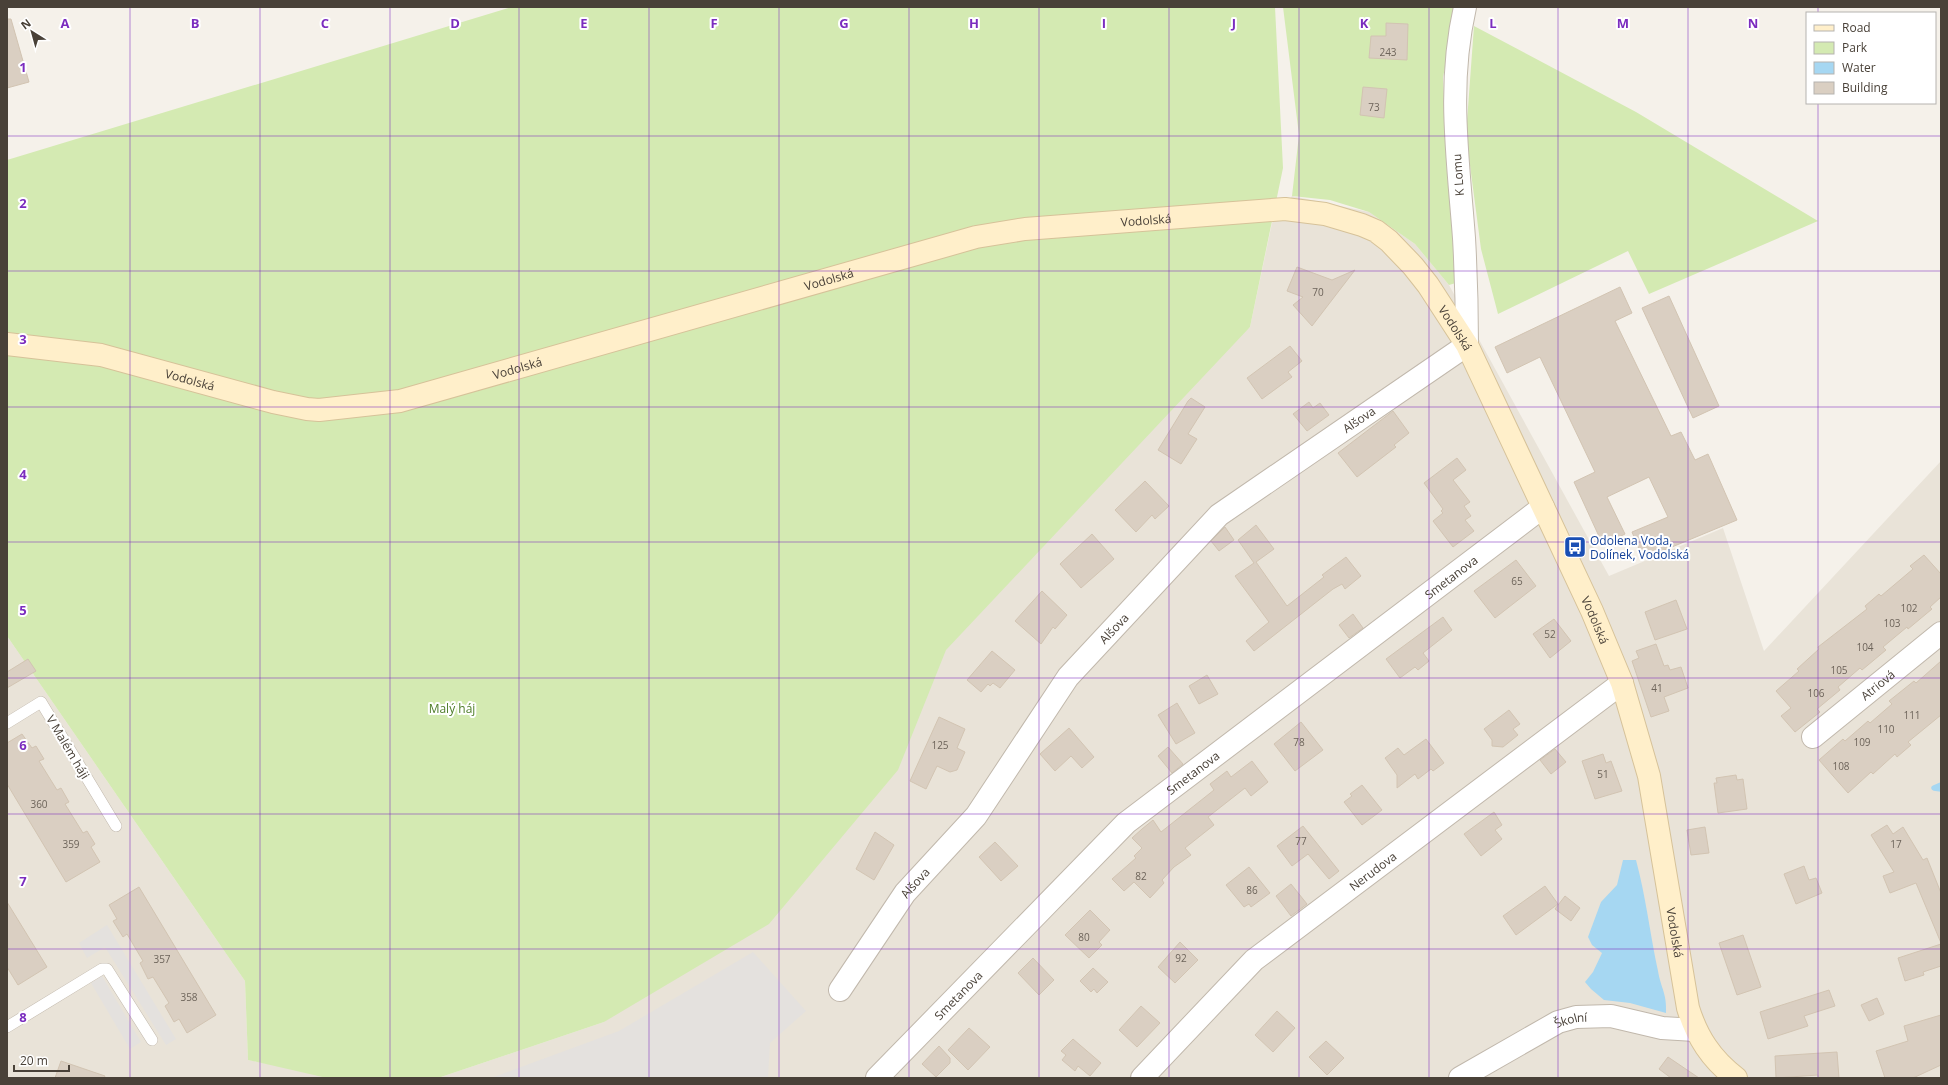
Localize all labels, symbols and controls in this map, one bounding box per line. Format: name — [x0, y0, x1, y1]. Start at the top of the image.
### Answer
north arrow — [12, 12, 52, 52]
legend — [1806, 12, 1936, 104]
text: A — [61, 14, 70, 32]
text: B — [191, 14, 200, 32]
text: C — [321, 14, 329, 32]
text: D — [450, 14, 460, 32]
text: E — [580, 14, 588, 32]
text: F — [710, 14, 718, 32]
text: G — [839, 14, 849, 32]
text: H — [969, 14, 979, 32]
text: I — [1102, 14, 1106, 32]
text: J — [1231, 14, 1236, 32]
text: K — [1360, 14, 1369, 32]
text: L — [1489, 14, 1497, 32]
text: M — [1617, 14, 1629, 32]
text: N — [1748, 14, 1758, 32]
text: N — [18, 15, 34, 32]
text: Road — [1842, 19, 1871, 36]
text: Park — [1842, 39, 1868, 56]
house number: 243 — [1379, 45, 1397, 59]
text: 1 — [19, 58, 27, 76]
text: Water — [1842, 59, 1876, 76]
text: Building — [1842, 79, 1888, 96]
house number: 73 — [1368, 100, 1380, 114]
street label: K Lomu — [1448, 153, 1468, 197]
text: 2 — [19, 194, 27, 212]
street label: Vodolská — [1120, 209, 1172, 230]
street label: Vodolská — [802, 264, 855, 294]
house number: 70 — [1312, 285, 1324, 299]
street label: Vodolská — [1435, 302, 1477, 353]
text: 3 — [19, 330, 27, 348]
street label: Vodolská — [490, 353, 544, 383]
street label: Vodolská — [163, 364, 217, 394]
street label: Alšova — [1339, 402, 1378, 437]
text: 4 — [19, 465, 27, 483]
place label: Odolena Voda, Dolínek, Vodolská — [1590, 532, 1689, 563]
bus stop icon: Odolena Voda, Dolínek, Vodolská — [1562, 534, 1588, 560]
street label: Smetanova — [1421, 551, 1481, 603]
house number: 65 — [1511, 574, 1523, 588]
street label: Vodolská — [1578, 593, 1613, 647]
text: 5 — [19, 601, 27, 619]
house number: 102 — [1900, 601, 1918, 615]
street label: Alšova — [1095, 609, 1132, 647]
house number: 103 — [1883, 616, 1901, 630]
house number: 52 — [1544, 627, 1556, 641]
house number: 104 — [1856, 640, 1874, 654]
house number: 105 — [1830, 663, 1848, 677]
street label: Atriová — [1857, 666, 1898, 704]
house number: 41 — [1651, 681, 1663, 695]
house number: 106 — [1807, 686, 1825, 700]
park label: Malý háj — [429, 700, 475, 717]
house number: 111 — [1903, 708, 1921, 722]
street label: V Malém háji — [42, 712, 94, 782]
house number: 110 — [1877, 722, 1895, 736]
house number: 78 — [1293, 735, 1305, 749]
house number: 109 — [1853, 735, 1871, 749]
text: 6 — [19, 736, 27, 754]
house number: 125 — [931, 738, 949, 752]
street label: Smetanova — [1163, 747, 1223, 798]
house number: 108 — [1832, 759, 1850, 773]
house number: 51 — [1597, 767, 1609, 781]
house number: 360 — [30, 797, 48, 811]
house number: 77 — [1295, 834, 1307, 848]
house number: 359 — [62, 837, 80, 851]
house number: 17 — [1890, 837, 1902, 851]
street label: Nerudova — [1345, 847, 1400, 894]
street label: Alšova — [896, 863, 933, 901]
house number: 82 — [1135, 869, 1147, 883]
text: 7 — [19, 872, 27, 890]
house number: 86 — [1246, 883, 1258, 897]
street label: Vodolská — [1663, 906, 1688, 959]
house number: 80 — [1078, 930, 1090, 944]
house number: 92 — [1175, 951, 1187, 965]
house number: 357 — [153, 952, 171, 966]
street label: Smetanova — [930, 967, 986, 1023]
house number: 358 — [180, 990, 198, 1004]
text: 8 — [19, 1008, 27, 1026]
street label: Školní — [1551, 1008, 1588, 1031]
scale bar — [14, 1047, 69, 1073]
text: 20 m — [20, 1052, 48, 1069]

